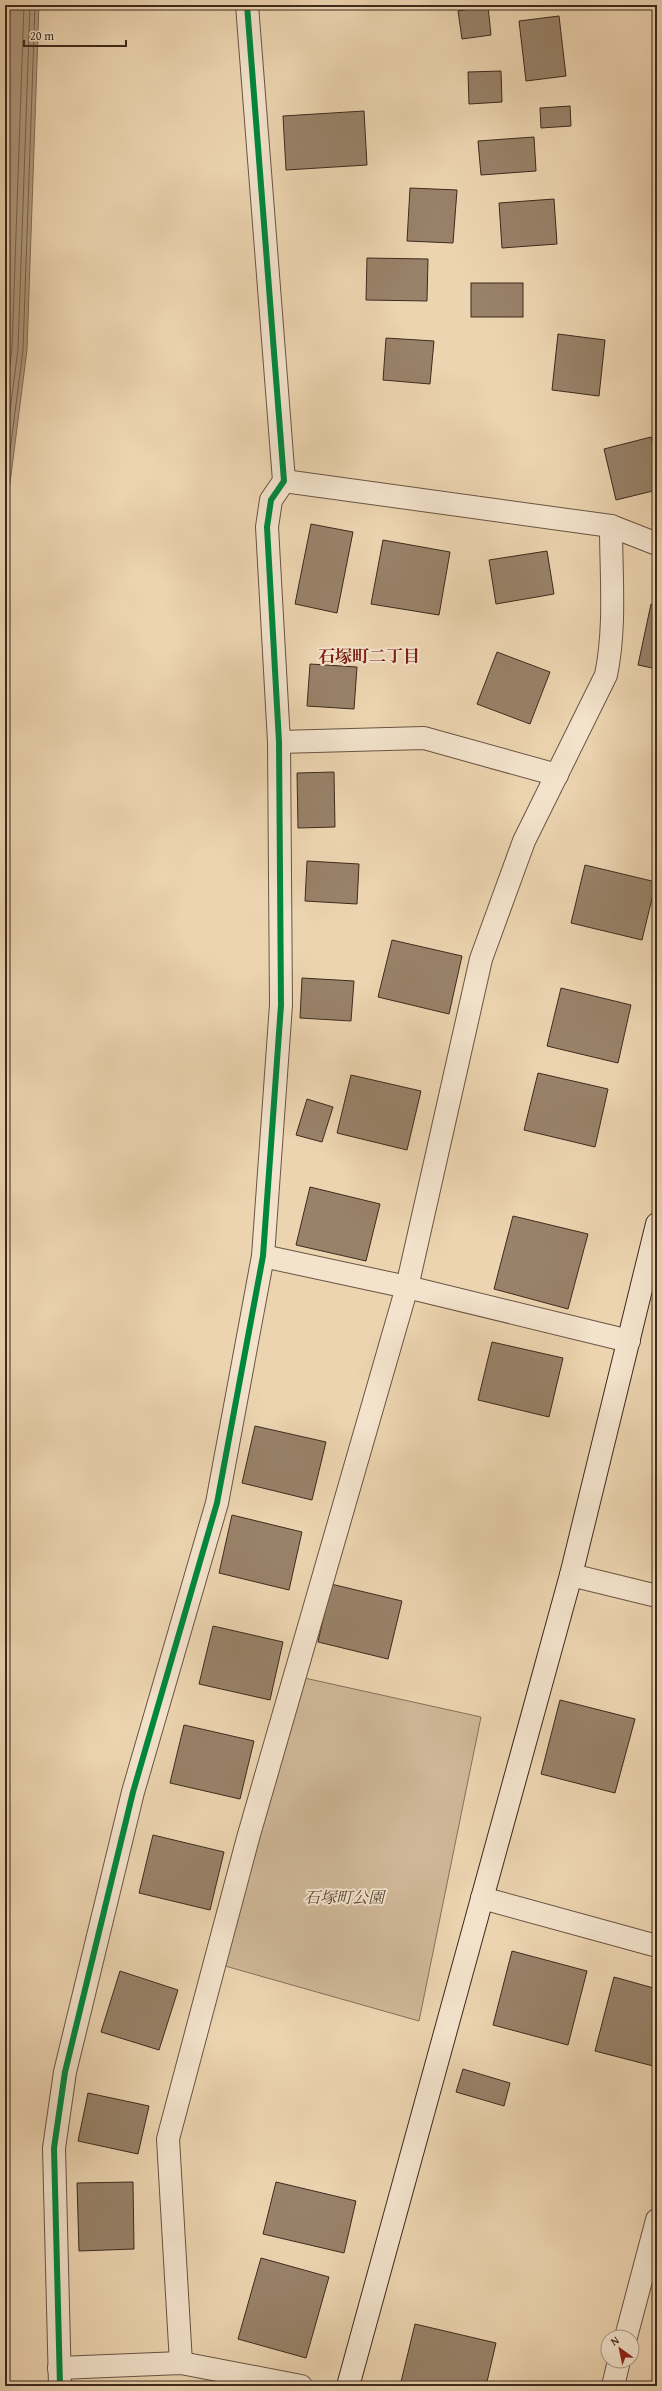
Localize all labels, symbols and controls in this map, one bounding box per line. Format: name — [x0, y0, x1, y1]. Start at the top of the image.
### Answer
scale bar — [24, 22, 126, 48]
text: 20 m — [30, 27, 54, 44]
district label: 石塚町二丁目 — [318, 643, 420, 668]
park label: 石塚町公園 — [304, 1885, 387, 1909]
north arrow — [600, 2329, 640, 2369]
text: N — [607, 2332, 623, 2349]

